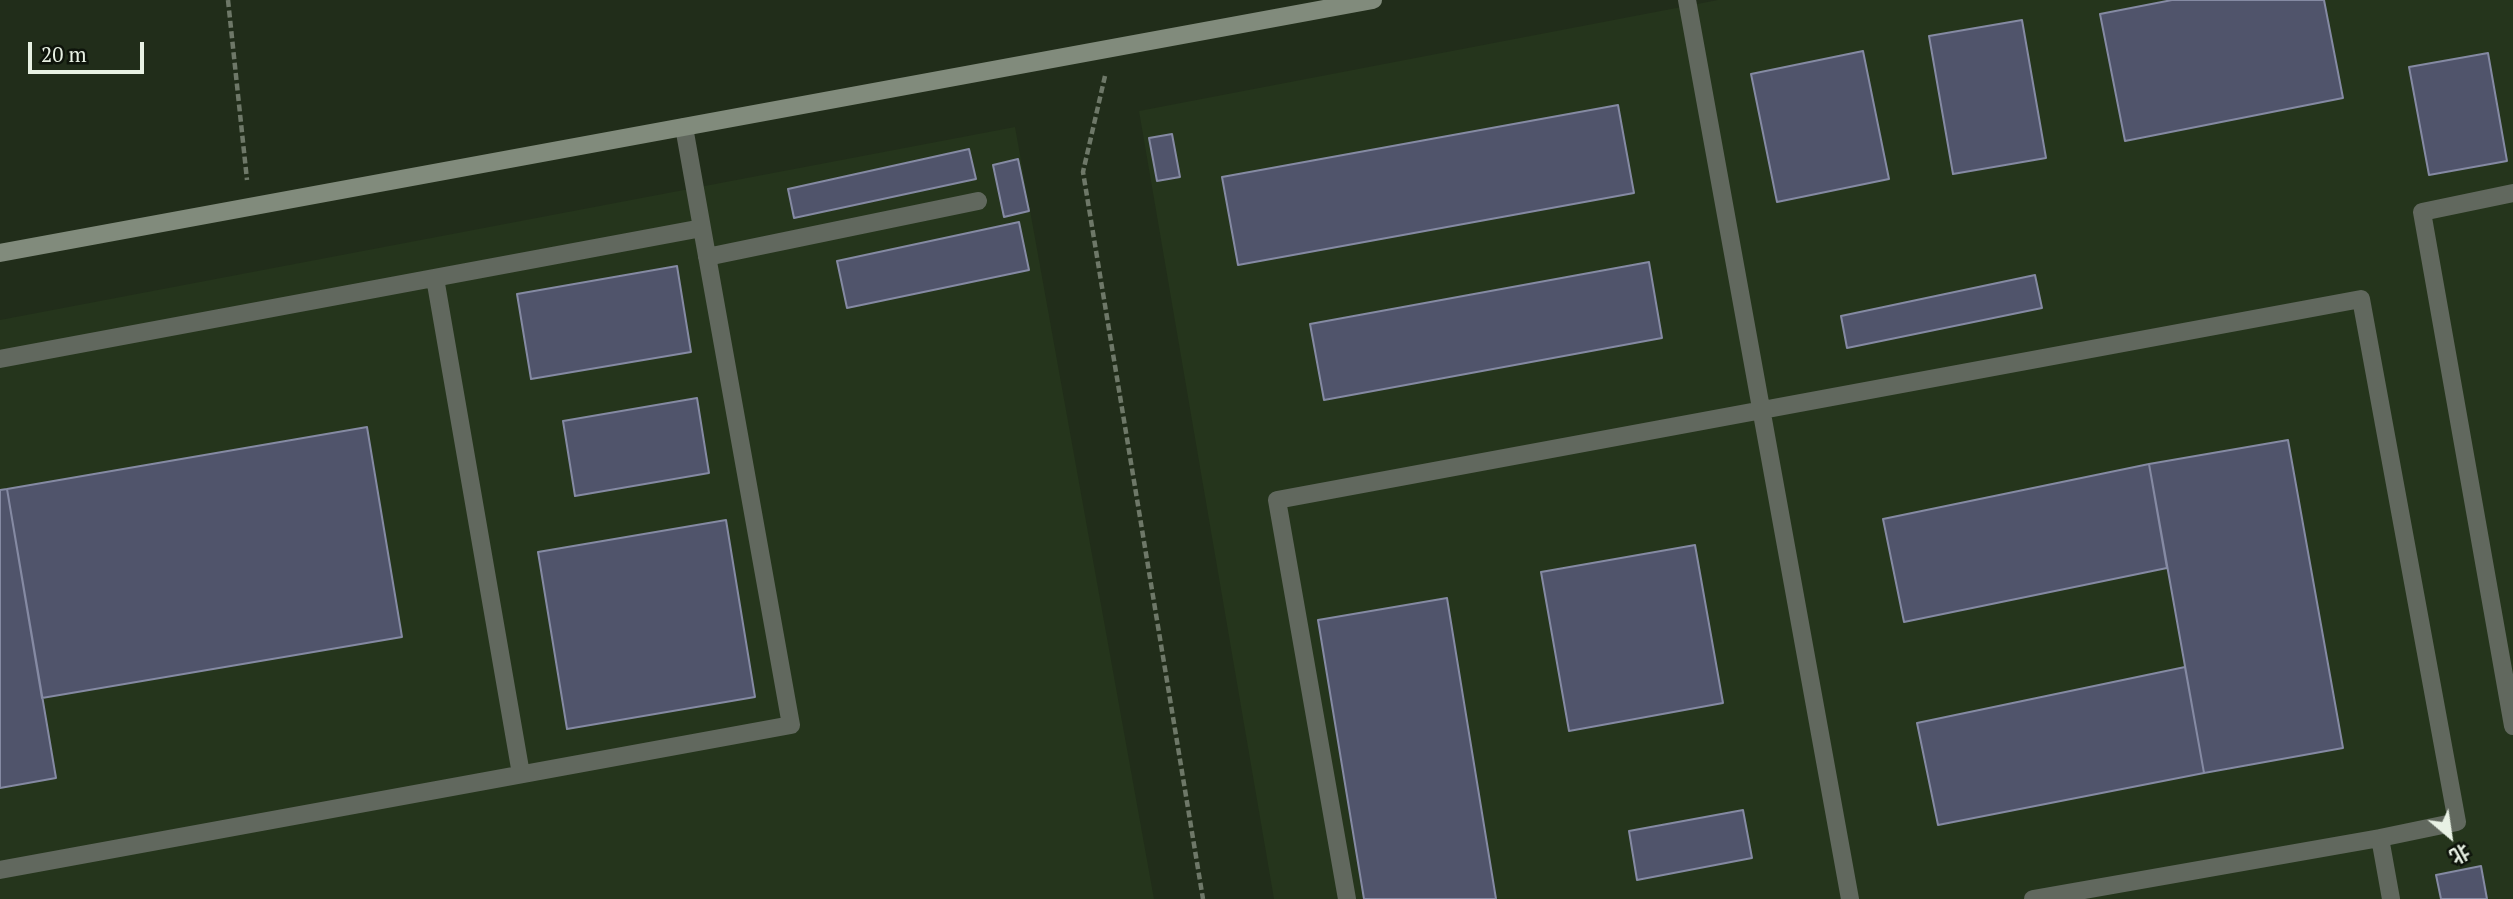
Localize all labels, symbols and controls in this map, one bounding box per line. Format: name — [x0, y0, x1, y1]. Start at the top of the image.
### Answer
scale bar — [32, 28, 147, 72]
text: 20 m — [41, 40, 87, 68]
north arrow — [2415, 801, 2485, 871]
text: 北 — [2446, 839, 2475, 870]

